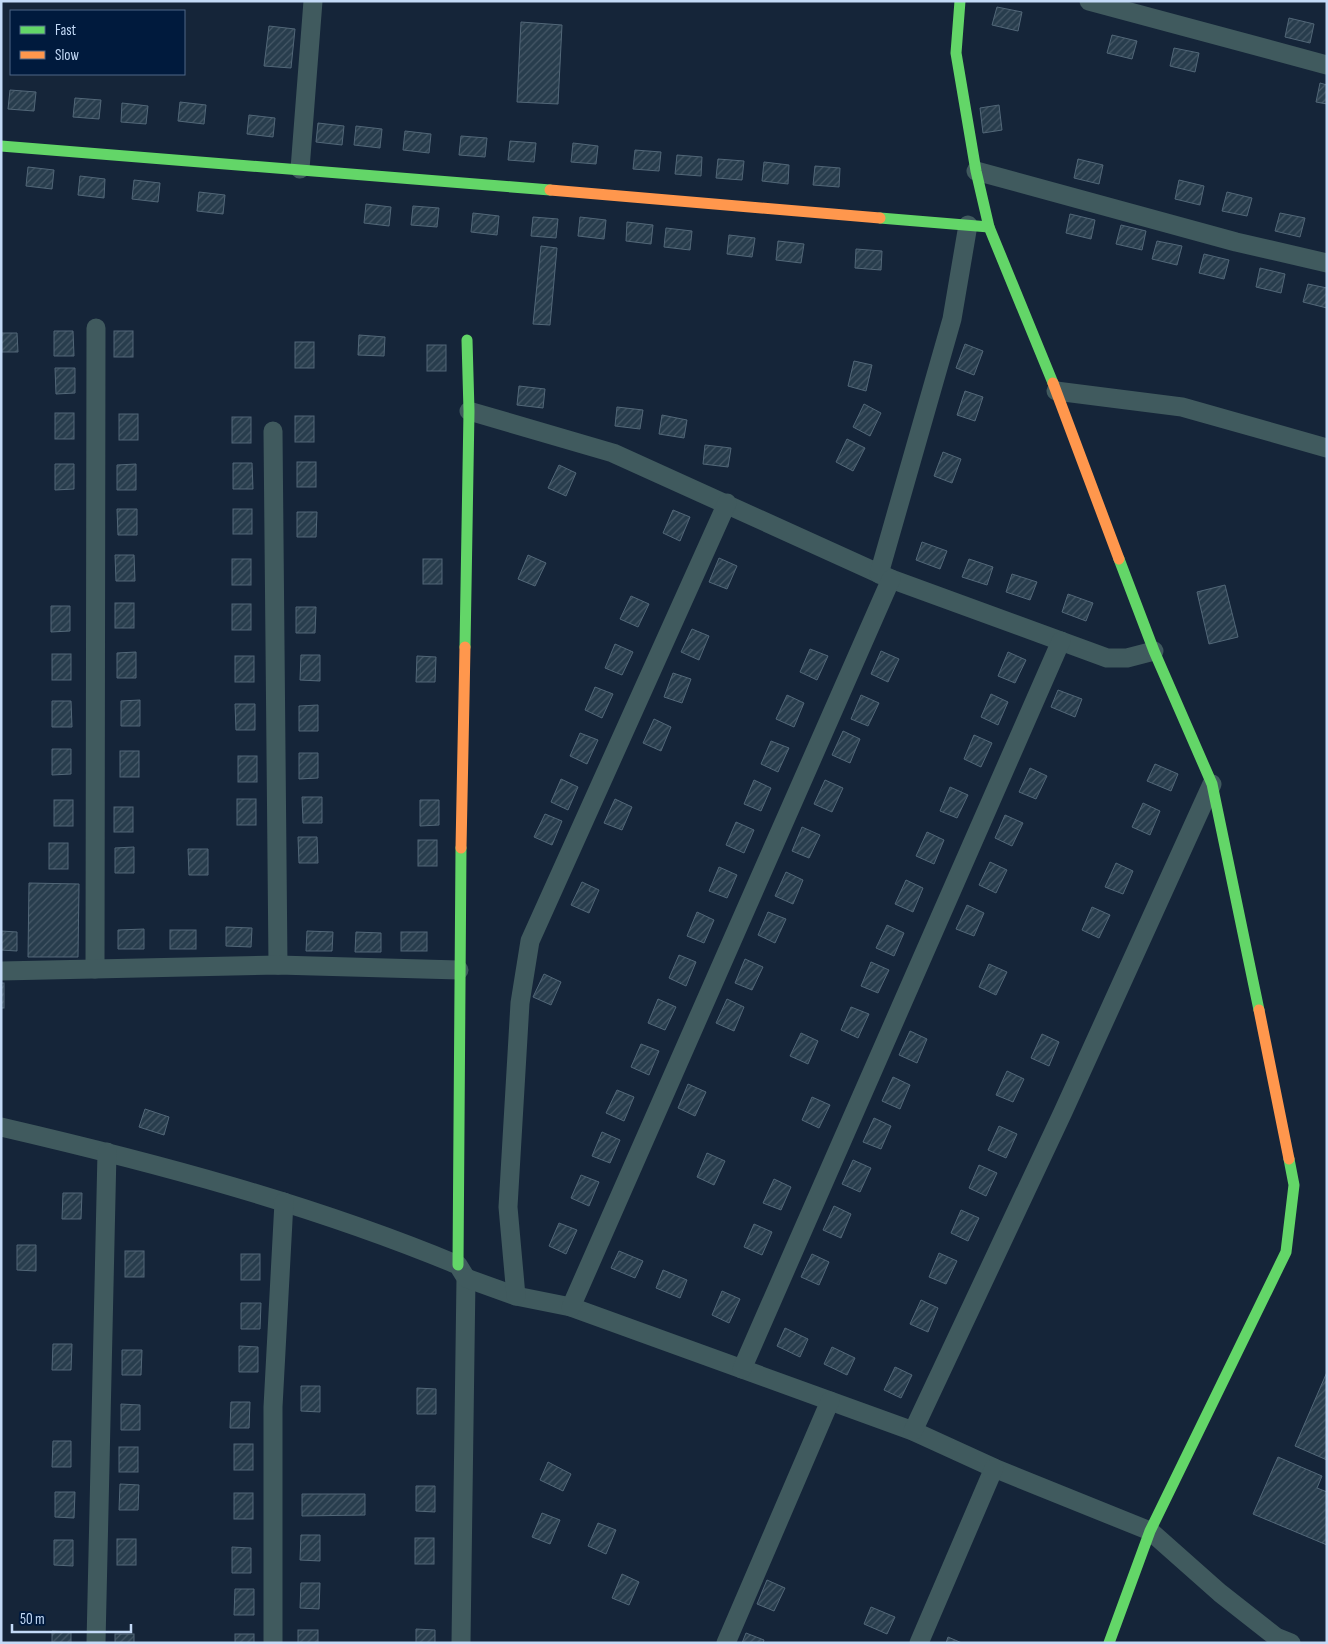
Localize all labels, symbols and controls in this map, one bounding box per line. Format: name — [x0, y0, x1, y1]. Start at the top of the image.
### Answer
legend — [10, 10, 185, 75]
text: Fast — [55, 21, 77, 40]
text: Slow — [55, 46, 79, 65]
scale bar — [12, 1602, 131, 1634]
text: 50 m — [20, 1610, 45, 1629]

